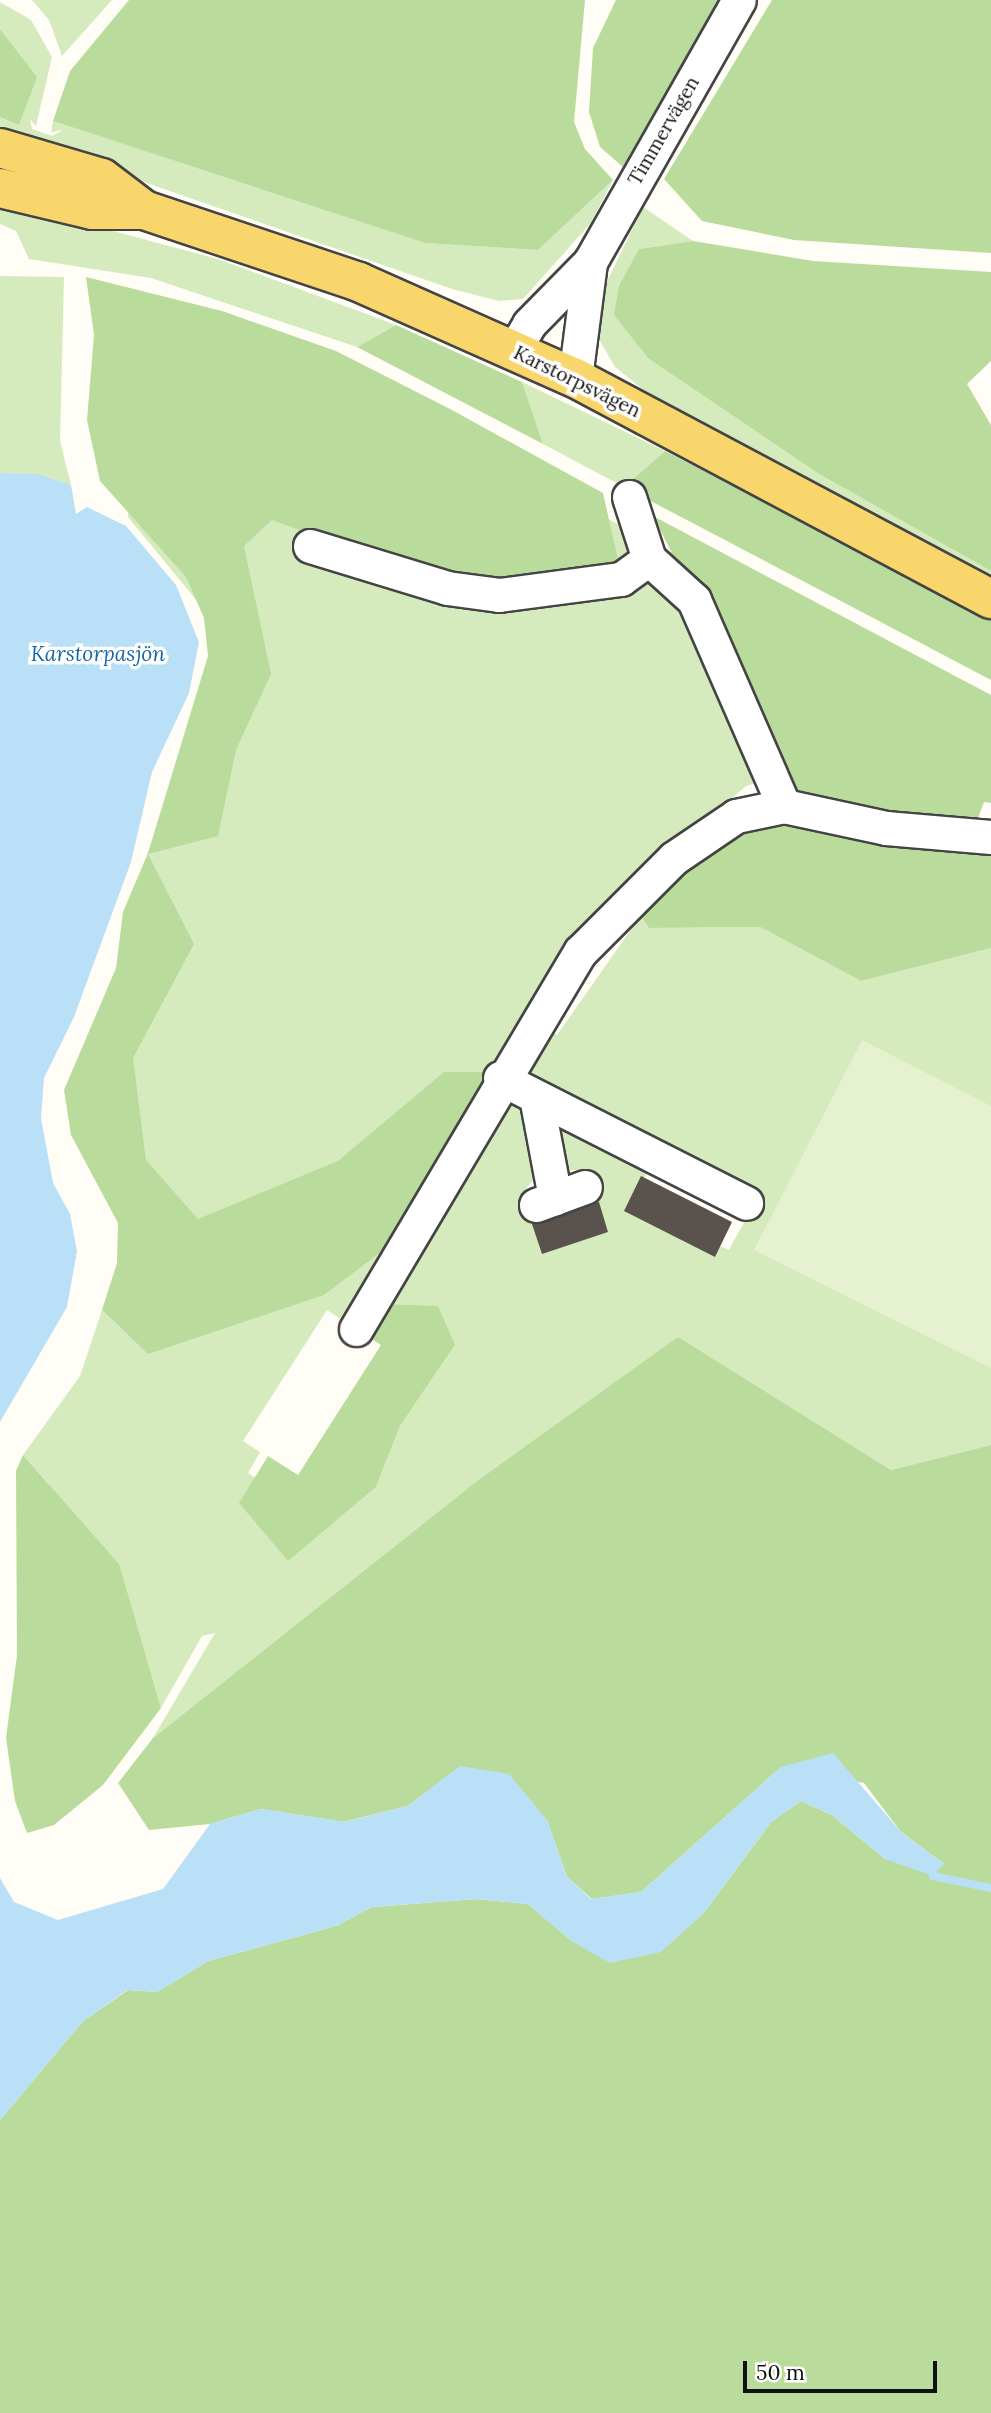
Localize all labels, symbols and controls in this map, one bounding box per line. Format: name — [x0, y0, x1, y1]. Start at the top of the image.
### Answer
street label: Timmervägen — [624, 73, 704, 189]
street label: Karstorpsvägen — [510, 341, 644, 423]
water label: Karstorpasjön — [31, 641, 165, 667]
scale bar — [746, 2346, 940, 2390]
text: 50 m — [756, 2359, 805, 2386]

